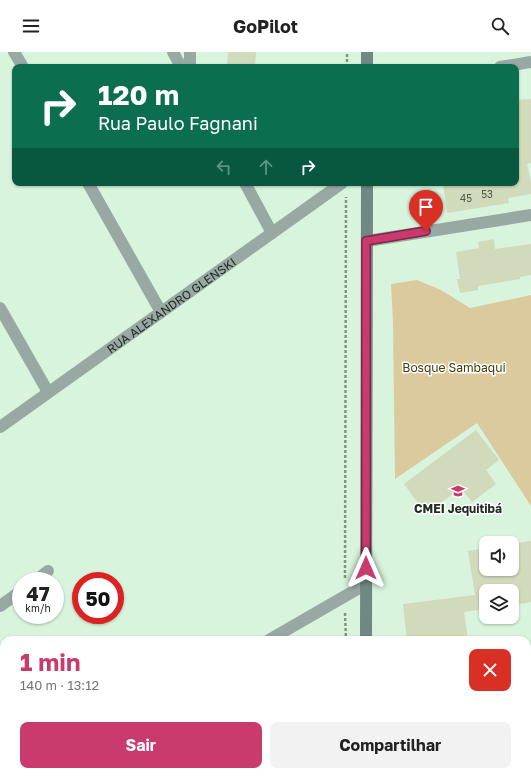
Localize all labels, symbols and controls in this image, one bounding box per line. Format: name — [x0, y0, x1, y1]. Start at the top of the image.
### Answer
icon: menu — [20, 15, 42, 37]
text: GoPilot — [233, 15, 298, 37]
icon: search — [489, 15, 511, 37]
text: 120 m — [98, 78, 179, 111]
icon: right — [32, 80, 84, 132]
text: Rua Paulo Fagnani — [98, 112, 258, 134]
icon: left — [213, 156, 235, 178]
icon: ahead — [255, 156, 277, 178]
icon: right — [297, 156, 319, 178]
house number: 53 — [481, 188, 493, 200]
pin — [409, 190, 443, 231]
house number: 45 — [460, 192, 472, 204]
icon: arrive — [415, 196, 437, 218]
street label: RUA ALEXANDRO GLENSKI — [103, 254, 238, 356]
park label: Bosque Sambaqui — [402, 360, 506, 375]
school or university icon: CMEI Jequitibá — [450, 483, 466, 499]
place label: CMEI Jequitibá — [414, 501, 502, 516]
map controls — [479, 536, 519, 624]
button: sound — [479, 536, 519, 576]
position arrow — [345, 547, 387, 589]
speed limit sign: 50 — [72, 572, 124, 624]
text: 47 — [26, 581, 50, 605]
button: layers — [479, 584, 519, 624]
text: km/h — [25, 602, 51, 614]
text: 1 min — [20, 647, 80, 676]
button: close — [469, 649, 511, 691]
text: 140 m · 13:12 — [20, 677, 99, 693]
button: Sair — [20, 722, 262, 768]
button: Compartilhar — [270, 722, 511, 768]

